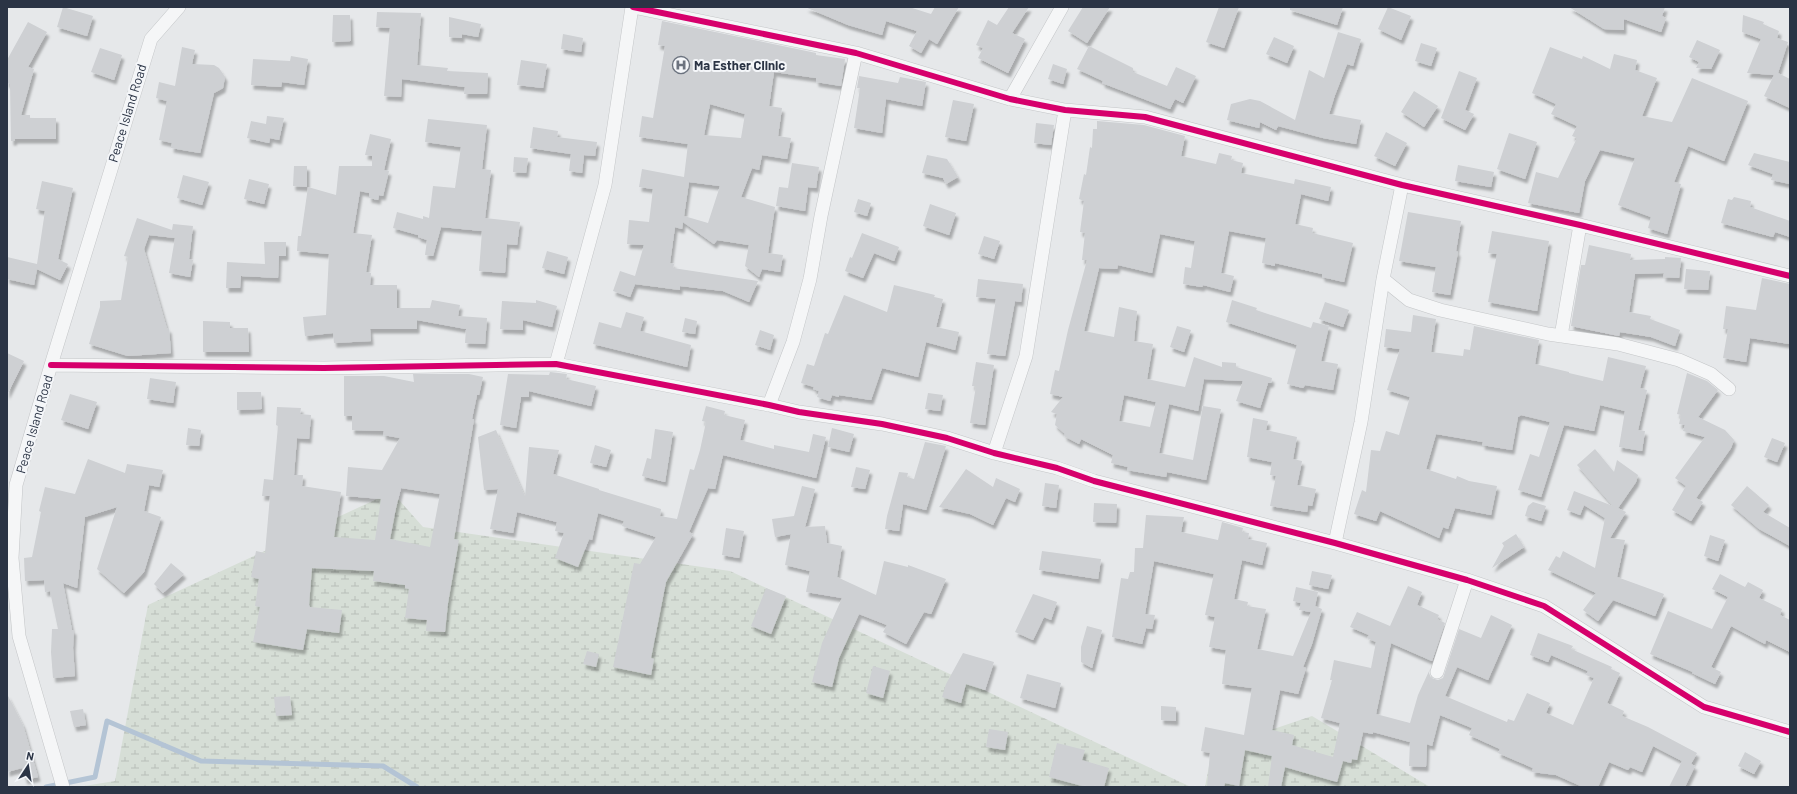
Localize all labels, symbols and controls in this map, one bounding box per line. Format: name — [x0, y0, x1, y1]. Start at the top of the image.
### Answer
hospital icon: Ma Esther Clinic — [671, 55, 691, 75]
place label: Ma Esther Clinic — [694, 57, 785, 73]
street label: Peace Island Road — [104, 62, 150, 164]
street label: Peace Island Road — [12, 373, 56, 475]
north arrow — [8, 746, 48, 786]
text: N — [25, 749, 35, 763]

